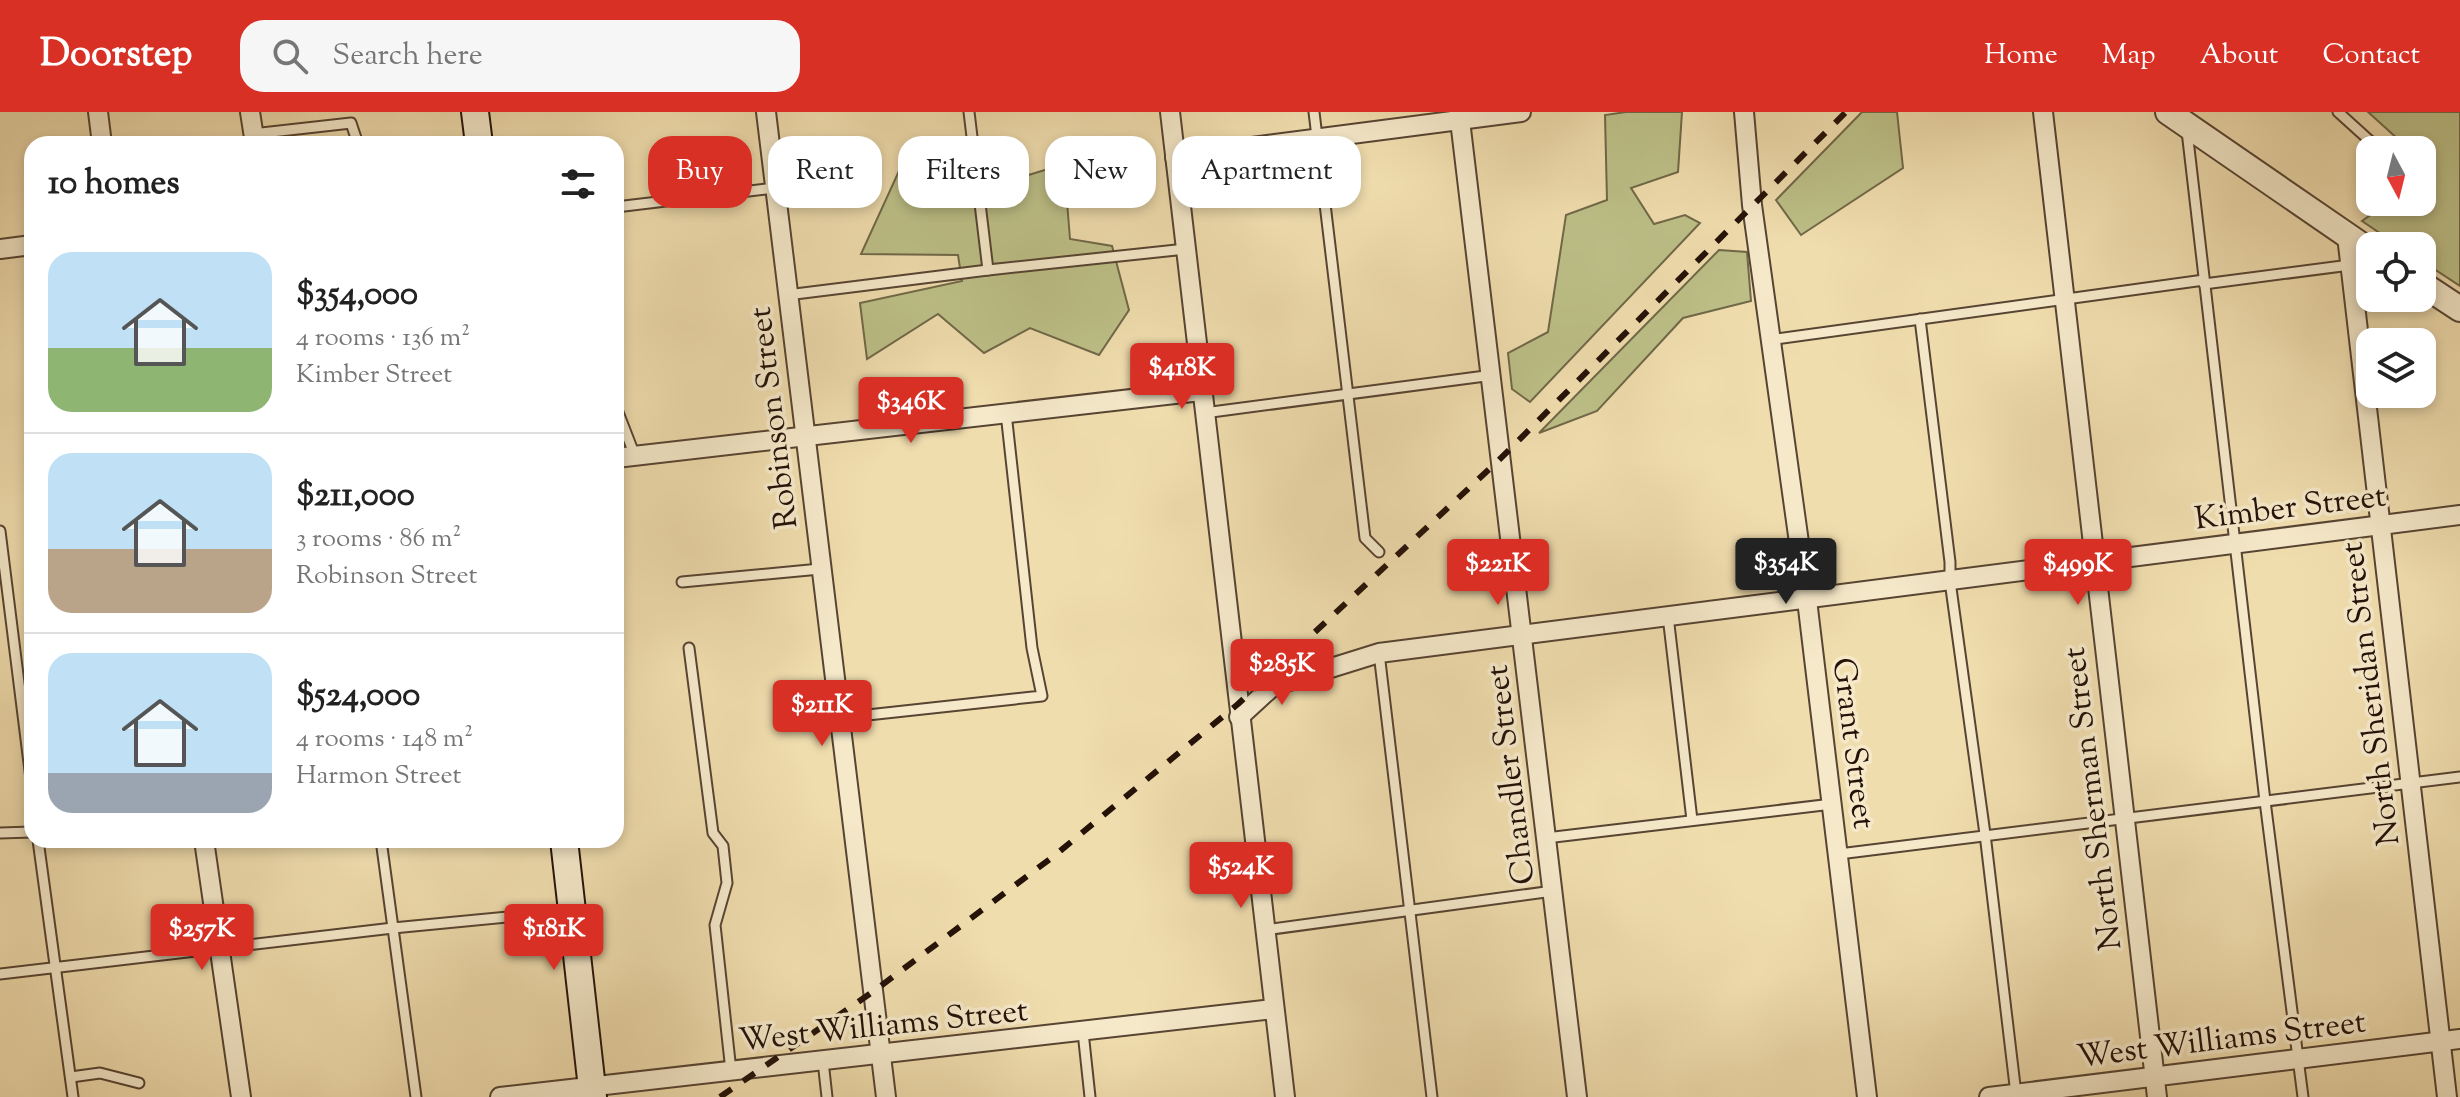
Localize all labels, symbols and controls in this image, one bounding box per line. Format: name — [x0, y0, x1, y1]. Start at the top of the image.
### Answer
search box — [240, 20, 800, 92]
text: Doorstep — [40, 29, 192, 83]
icon: search — [268, 34, 312, 78]
text: Search here — [332, 35, 483, 78]
text: Home — [1984, 36, 2058, 76]
text: Map — [2102, 36, 2156, 76]
text: About — [2200, 36, 2278, 76]
text: Contact — [2322, 36, 2420, 76]
chip: Buy — [648, 136, 752, 208]
chip: Rent — [768, 136, 882, 208]
chip: Filters — [898, 136, 1029, 208]
chip: New — [1045, 136, 1156, 208]
chip: Apartment — [1172, 136, 1361, 208]
north arrow — [2356, 136, 2436, 216]
map controls — [2356, 136, 2436, 408]
text: 10 homes — [48, 160, 180, 209]
icon: filters — [556, 162, 600, 206]
button: locate — [2356, 232, 2436, 312]
text: $354,000 — [296, 271, 418, 320]
icon: home — [112, 284, 208, 380]
street label: Robinson Street — [739, 304, 811, 531]
text: 4 rooms · 136 m² — [296, 320, 470, 357]
button: layers — [2356, 328, 2436, 408]
pin: $418K — [1126, 343, 1238, 411]
text: $418K — [1148, 350, 1216, 387]
text: Kimber Street — [296, 357, 452, 394]
pin: $346K — [855, 377, 967, 445]
text: $346K — [877, 384, 945, 421]
text: $211,000 — [296, 472, 415, 521]
street label: Kimber Street — [2192, 474, 2389, 544]
icon: home — [112, 485, 208, 581]
text: 3 rooms · 86 m² — [296, 521, 461, 558]
pin: $354K — [1730, 538, 1842, 606]
pin: $221K — [1442, 539, 1554, 607]
pin: $499K — [2022, 539, 2134, 607]
street label: North Sheridan Street — [2331, 539, 2413, 848]
text: $354K — [1753, 545, 1819, 582]
text: $221K — [1465, 546, 1531, 583]
text: $499K — [2043, 546, 2113, 583]
text: Robinson Street — [296, 558, 477, 595]
pin: $285K — [1226, 639, 1338, 707]
street label: North Sherman Street — [2053, 644, 2135, 953]
text: $285K — [1249, 646, 1315, 683]
street label: Grant Street — [1819, 655, 1885, 832]
street label: Chandler Street — [1476, 662, 1548, 887]
text: $524,000 — [296, 672, 420, 721]
pin: $211K — [766, 680, 878, 748]
icon: home — [112, 685, 208, 781]
text: $211K — [791, 687, 853, 724]
text: 4 rooms · 148 m² — [296, 721, 473, 758]
text: Harmon Street — [296, 758, 461, 795]
pin: $524K — [1185, 842, 1297, 910]
text: $524K — [1208, 849, 1274, 886]
pin: $257K — [146, 904, 258, 972]
pin: $181K — [498, 904, 610, 972]
text: $257K — [169, 911, 235, 948]
text: $181K — [522, 911, 586, 948]
street label: West Williams Street — [736, 989, 1030, 1065]
street label: West Williams Street — [2074, 1000, 2368, 1082]

